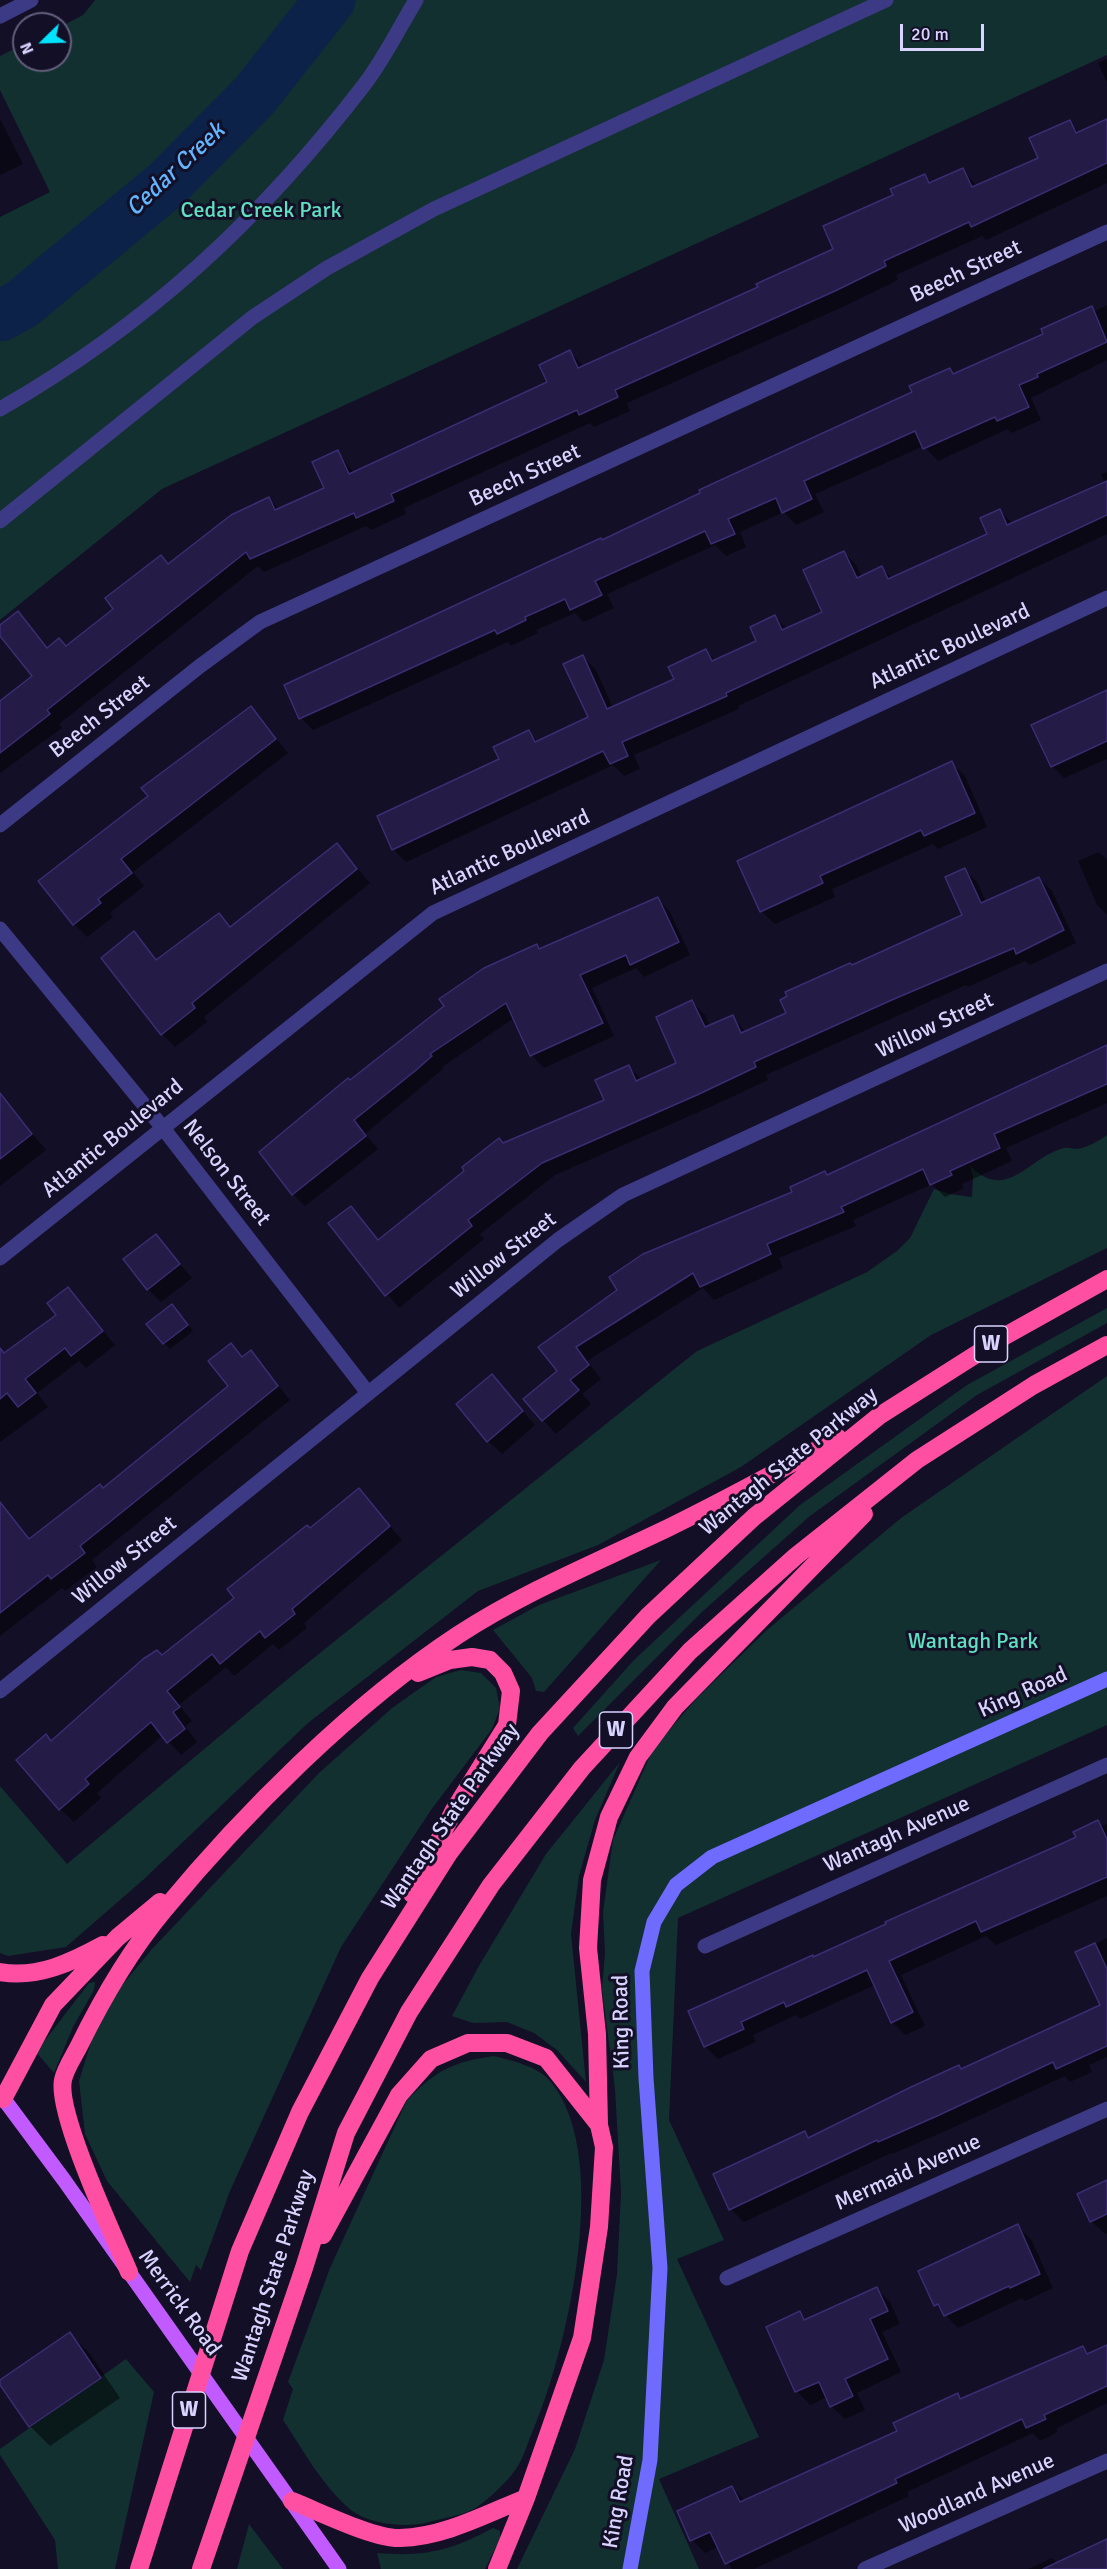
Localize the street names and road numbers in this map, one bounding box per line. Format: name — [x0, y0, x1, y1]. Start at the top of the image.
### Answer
street label: Beech Street — [906, 235, 1026, 309]
street label: Beech Street — [465, 439, 585, 513]
street label: Atlantic Boulevard — [866, 598, 1034, 696]
street label: Beech Street — [45, 670, 155, 764]
street label: Atlantic Boulevard — [426, 804, 594, 902]
street label: Willow Street — [872, 987, 998, 1065]
street label: Atlantic Boulevard — [37, 1074, 189, 1204]
street label: Nelson Street — [176, 1115, 276, 1231]
street label: Willow Street — [446, 1207, 562, 1305]
road number: W — [974, 1326, 1008, 1362]
street label: Wantagh State Parkway — [695, 1382, 883, 1542]
street label: Willow Street — [68, 1511, 182, 1611]
street label: King Road — [974, 1662, 1072, 1724]
road number: W — [600, 1712, 632, 1748]
street label: Wantagh State Parkway — [377, 1719, 525, 1915]
street label: Wantagh Avenue — [820, 1791, 974, 1879]
street label: King Road — [608, 1974, 636, 2070]
street label: Mermaid Avenue — [831, 2129, 985, 2217]
street label: Wantagh State Parkway — [227, 2167, 321, 2385]
street label: Merrick Road — [132, 2245, 226, 2361]
road number: W — [172, 2392, 206, 2428]
street label: Woodland Avenue — [895, 2448, 1059, 2540]
street label: King Road — [598, 2453, 640, 2551]

